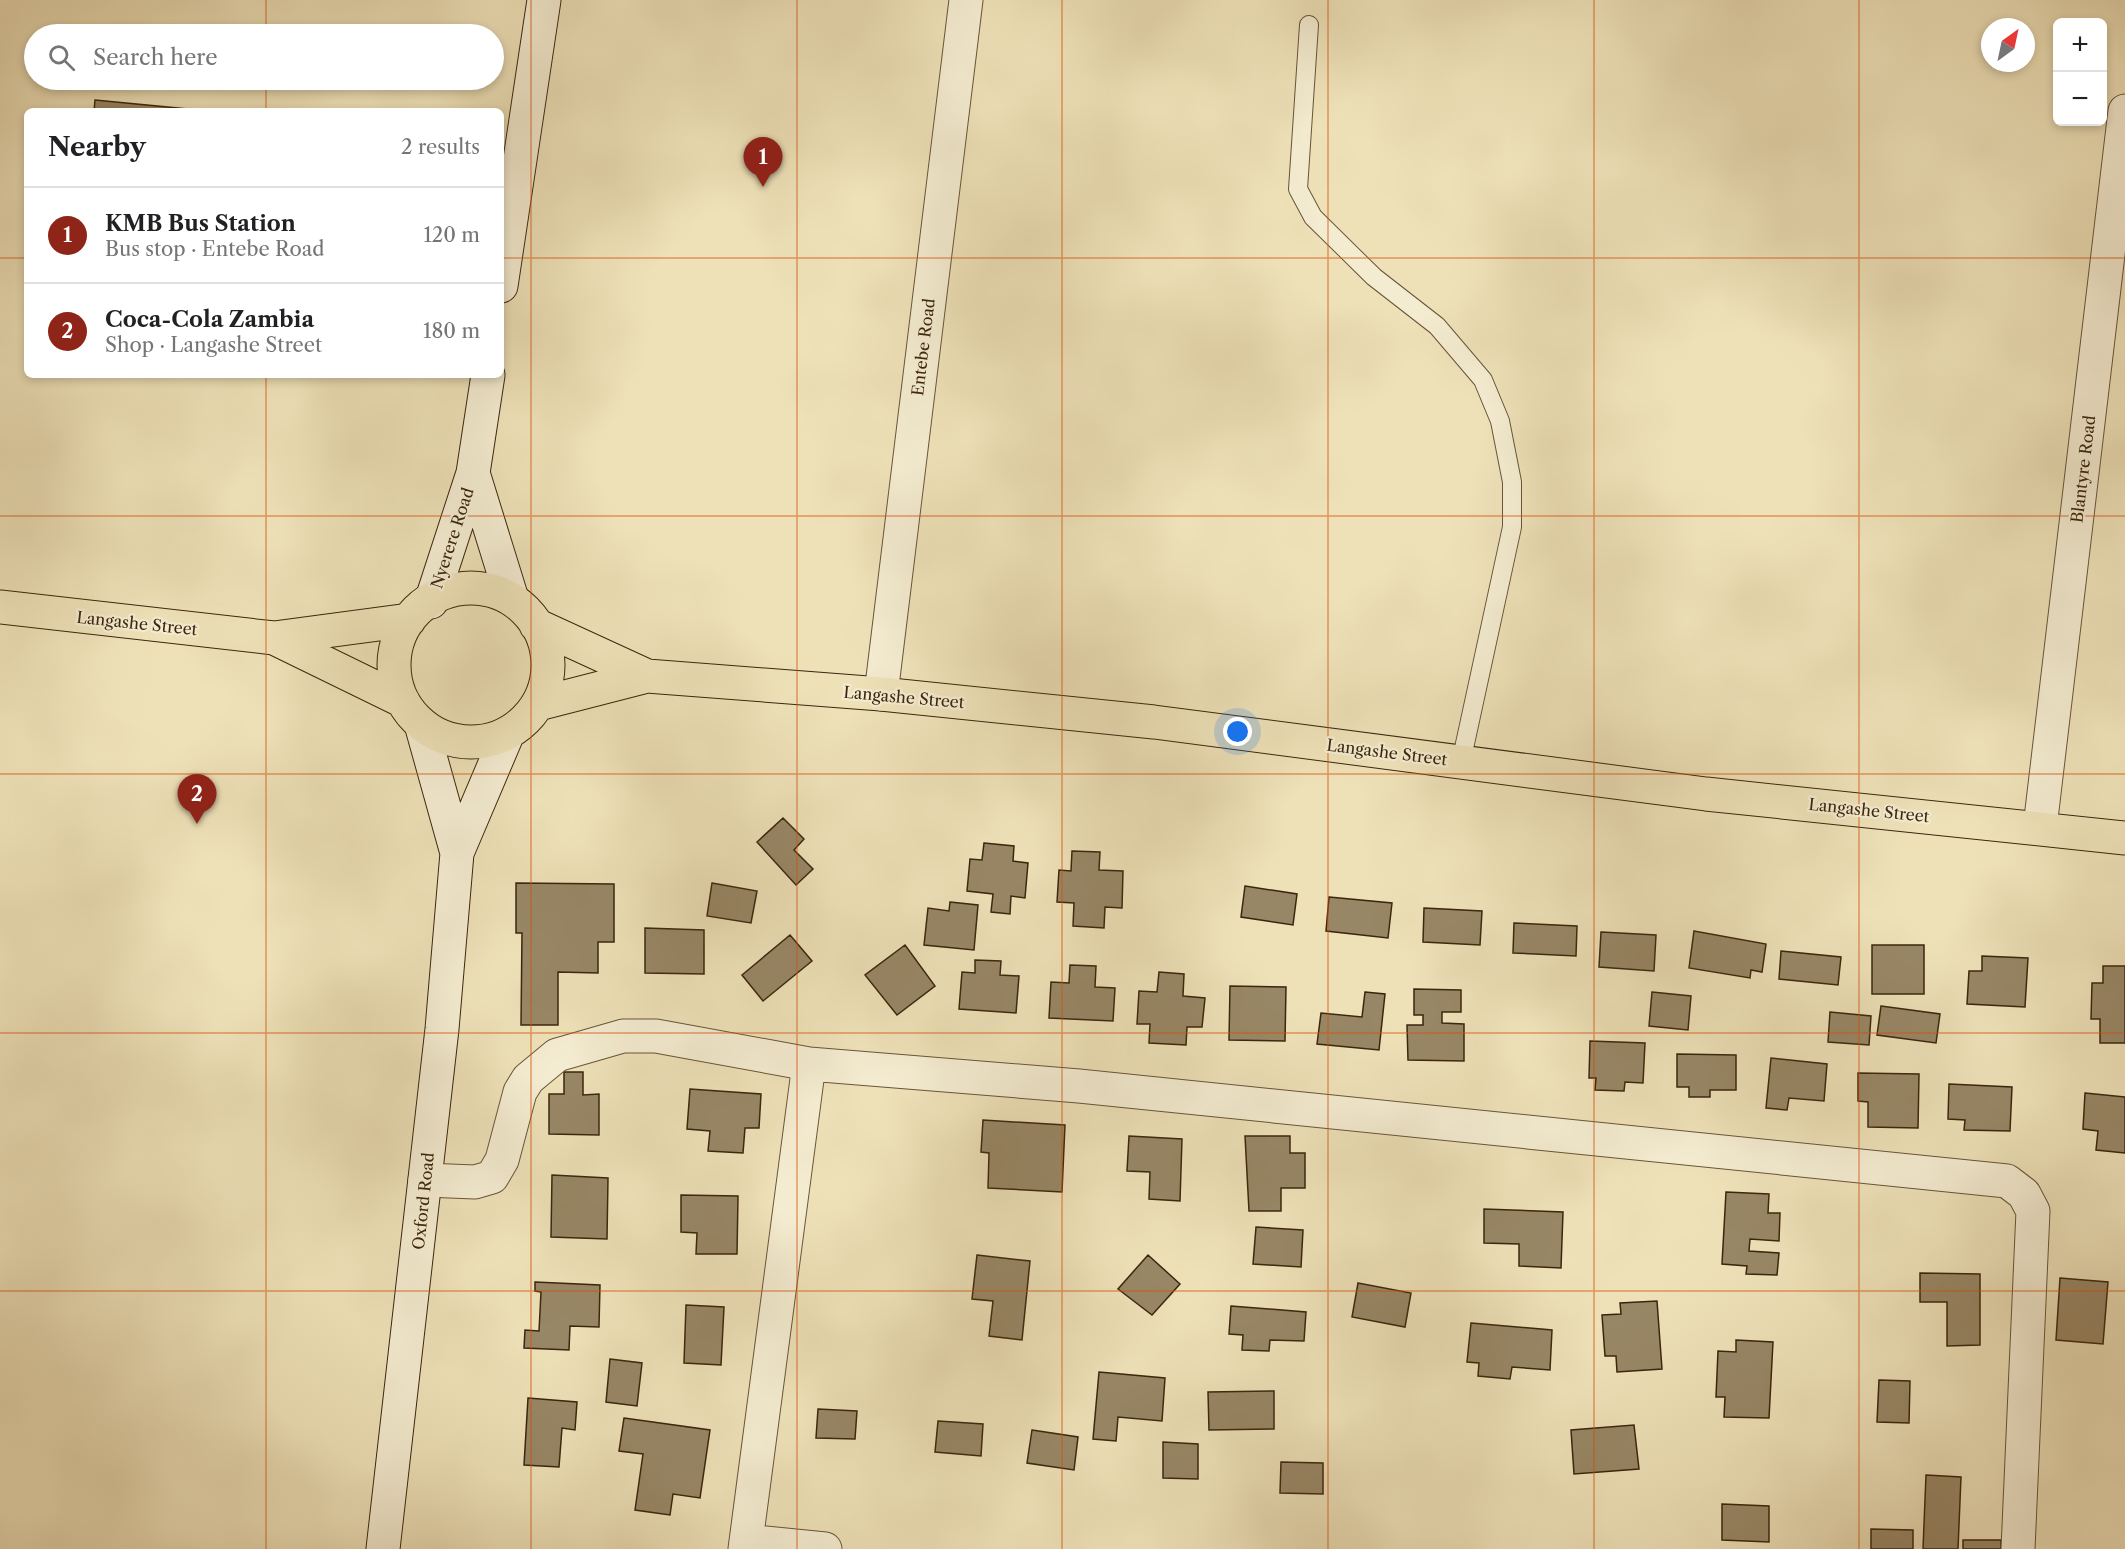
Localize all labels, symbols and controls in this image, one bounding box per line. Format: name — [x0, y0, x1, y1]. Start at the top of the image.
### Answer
north arrow — [1981, 18, 2035, 72]
map controls — [2053, 18, 2107, 126]
button: + — [2053, 18, 2107, 72]
search box — [24, 24, 504, 90]
icon: search — [45, 41, 78, 74]
text: Search here — [93, 44, 218, 71]
button: − — [2053, 72, 2107, 126]
text: Nearby — [48, 131, 146, 163]
text: 2 results — [401, 135, 480, 159]
pin: 1 — [744, 138, 783, 187]
text: KMB Bus Station — [105, 210, 296, 237]
text: 1 — [63, 223, 72, 247]
text: 120 m — [423, 223, 480, 247]
text: Bus stop · Entebe Road — [105, 237, 325, 261]
street label: Entebe Road — [907, 297, 939, 397]
text: Coca-Cola Zambia — [105, 306, 314, 333]
text: 2 — [62, 319, 73, 343]
text: 180 m — [423, 319, 480, 343]
text: Shop · Langashe Street — [105, 333, 322, 357]
street label: Blantyre Road — [2066, 414, 2100, 524]
street label: Nyerere Road — [426, 485, 478, 591]
street label: Langashe Street — [76, 607, 199, 639]
street label: Langashe Street — [843, 682, 966, 712]
your location — [1223, 717, 1252, 746]
street label: Langashe Street — [1326, 735, 1449, 769]
pin: 2 — [178, 774, 216, 824]
street label: Langashe Street — [1808, 794, 1931, 826]
street label: Oxford Road — [408, 1151, 438, 1251]

